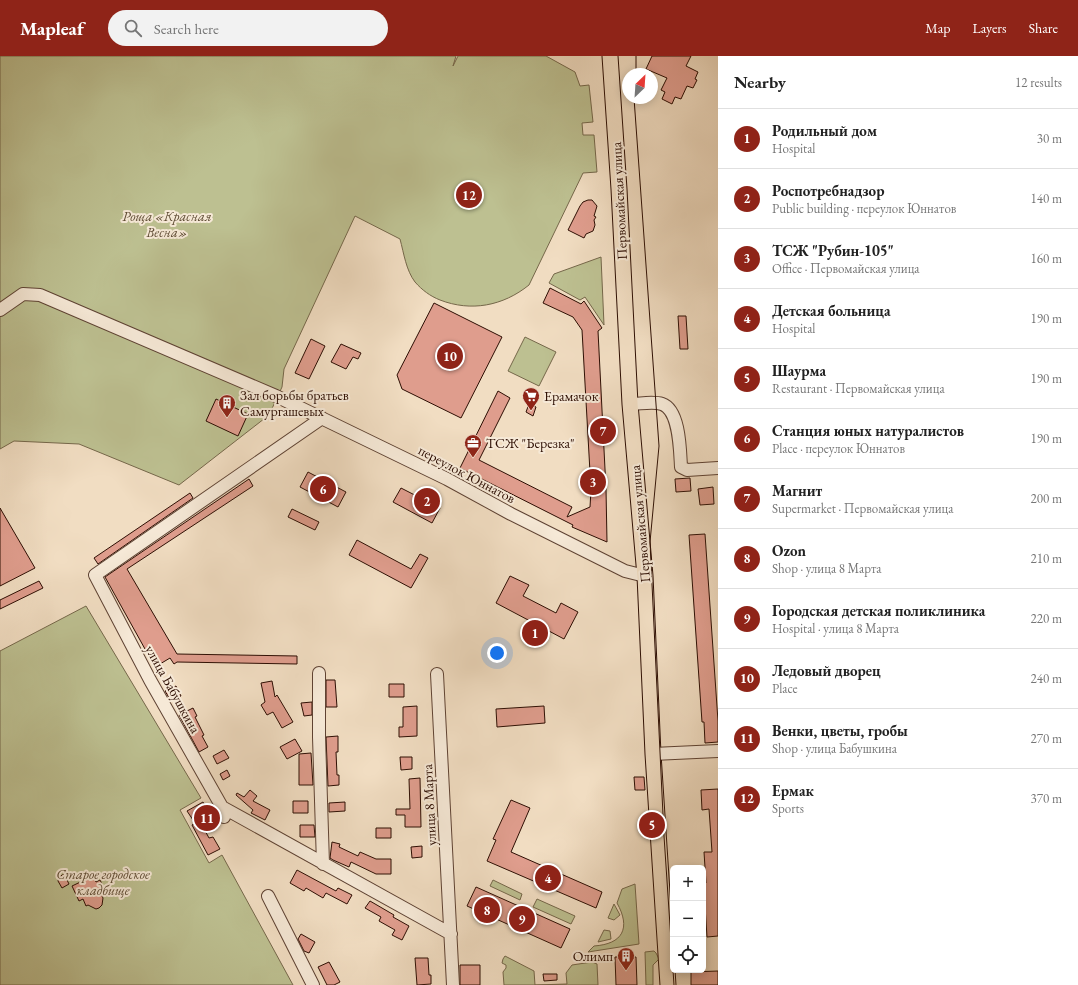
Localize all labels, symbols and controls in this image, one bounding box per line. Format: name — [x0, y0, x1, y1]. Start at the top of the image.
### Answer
search box — [108, 10, 388, 46]
text: Mapleaf — [20, 16, 84, 41]
icon: search — [122, 17, 144, 39]
text: Search here — [154, 19, 219, 38]
text: Map — [925, 19, 950, 37]
text: Layers — [972, 19, 1007, 37]
text: Share — [1029, 19, 1058, 37]
north arrow — [622, 68, 658, 104]
text: Nearby — [734, 71, 786, 93]
text: 12 results — [1015, 74, 1062, 91]
text: Родильный дом — [772, 121, 877, 140]
text: 1 — [744, 130, 750, 147]
text: 30 m — [1037, 130, 1062, 147]
text: Hospital — [772, 140, 816, 157]
street label: Первомайская улица — [607, 141, 631, 260]
pin: 12 — [456, 180, 482, 210]
text: Роспотребнадзор — [772, 181, 884, 200]
text: 2 — [744, 190, 750, 207]
text: 140 m — [1031, 190, 1062, 207]
text: Public building · переулок Юннатов — [772, 200, 956, 217]
park label: Роща «Красная Весна» — [122, 207, 212, 241]
text: ТСЖ "Рубин-105" — [772, 241, 894, 260]
text: 3 — [744, 250, 750, 267]
text: 160 m — [1031, 250, 1062, 267]
text: Office · Первомайская улица — [772, 260, 920, 277]
text: Детская больница — [772, 301, 891, 320]
text: 4 — [744, 310, 750, 327]
text: 190 m — [1031, 310, 1062, 327]
text: Hospital — [772, 320, 816, 337]
pin: 10 — [437, 341, 463, 371]
text: Шаурма — [772, 361, 826, 380]
text: 5 — [744, 370, 750, 387]
text: 190 m — [1031, 370, 1062, 387]
text: Restaurant · Первомайская улица — [772, 380, 945, 397]
place label: Зал борьбы братьев Самургашевых — [240, 386, 349, 420]
supermarket icon: Ерамачок — [521, 386, 541, 411]
place label: Ерамачок — [544, 387, 599, 405]
building icon: Зал борьбы братьев Самургашевых — [217, 393, 237, 418]
pin: 7 — [590, 416, 616, 446]
text: Станция юных натуралистов — [772, 421, 964, 440]
text: 6 — [744, 430, 750, 447]
text: 190 m — [1031, 430, 1062, 447]
office icon: ТСЖ "Березка" — [463, 433, 483, 458]
place label: ТСЖ "Березка" — [486, 434, 575, 452]
text: Place · переулок Юннатов — [772, 440, 905, 457]
street label: переулок Юннатов — [415, 441, 519, 507]
street label: Первомайская улица — [626, 464, 654, 584]
pin: 3 — [580, 467, 606, 497]
pin: 6 — [310, 474, 336, 504]
text: Магнит — [772, 481, 822, 500]
pin: 2 — [414, 486, 440, 516]
text: 7 — [744, 490, 750, 507]
text: 200 m — [1031, 490, 1062, 507]
text: Supermarket · Первомайская улица — [772, 500, 953, 517]
text: Ozon — [772, 541, 806, 560]
text: 8 — [744, 550, 750, 567]
text: 210 m — [1031, 550, 1062, 567]
text: Shop · улица 8 Марта — [772, 560, 881, 577]
text: Городская детская поликлиника — [772, 601, 985, 620]
text: 9 — [744, 610, 750, 627]
text: 220 m — [1031, 610, 1062, 627]
pin: 1 — [522, 618, 548, 648]
text: Hospital · улица 8 Марта — [772, 620, 899, 637]
street label: улица Бабушкина — [141, 642, 205, 737]
your location — [487, 643, 507, 663]
text: Ледовый дворец — [772, 661, 881, 680]
text: 10 — [740, 670, 754, 687]
text: 240 m — [1031, 670, 1062, 687]
text: Place — [772, 680, 798, 697]
text: Венки, цветы, гробы — [772, 721, 908, 740]
text: 11 — [740, 730, 754, 747]
text: 270 m — [1031, 730, 1062, 747]
text: Shop · улица Бабушкина — [772, 740, 897, 757]
street label: улица 8 Марта — [418, 763, 440, 846]
text: Ермак — [772, 781, 814, 800]
text: 12 — [740, 790, 754, 807]
text: 370 m — [1031, 790, 1062, 807]
text: Sports — [772, 800, 804, 817]
pin: 11 — [194, 803, 220, 833]
pin: 5 — [639, 810, 665, 840]
pin: 4 — [535, 863, 561, 893]
park label: Старое городское кладбище — [56, 865, 150, 899]
map controls — [670, 865, 706, 973]
button: + — [670, 865, 706, 901]
pin: 8 — [474, 895, 500, 925]
button: − — [670, 901, 706, 937]
pin: 9 — [509, 904, 535, 934]
button: locate — [670, 937, 706, 973]
building icon: Олимп — [616, 946, 636, 971]
place label: Олимп — [573, 947, 613, 965]

